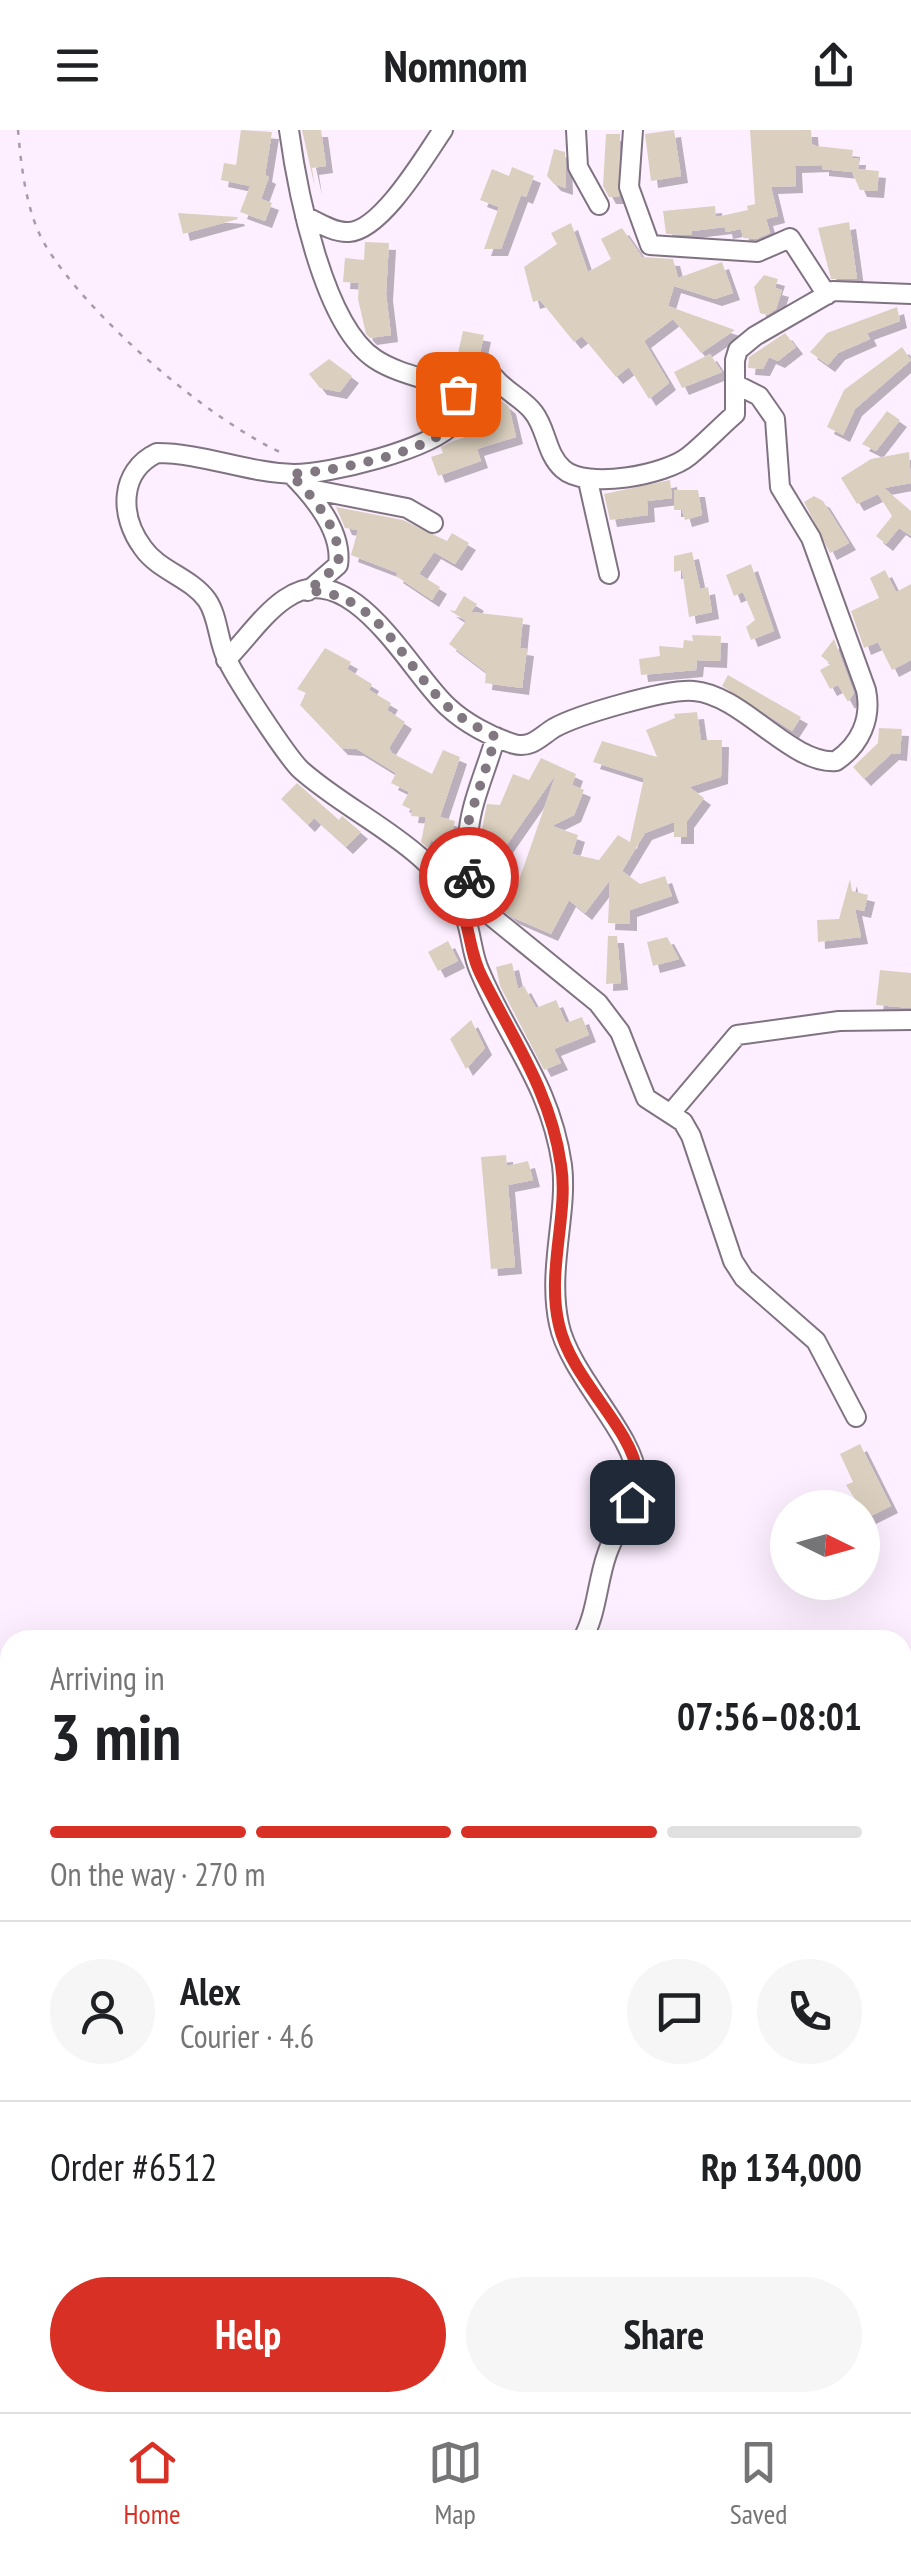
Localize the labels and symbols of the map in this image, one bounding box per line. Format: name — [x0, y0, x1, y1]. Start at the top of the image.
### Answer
pin — [416, 352, 501, 437]
courier — [419, 827, 519, 927]
pin — [590, 1460, 675, 1545]
north arrow — [770, 1490, 880, 1600]

